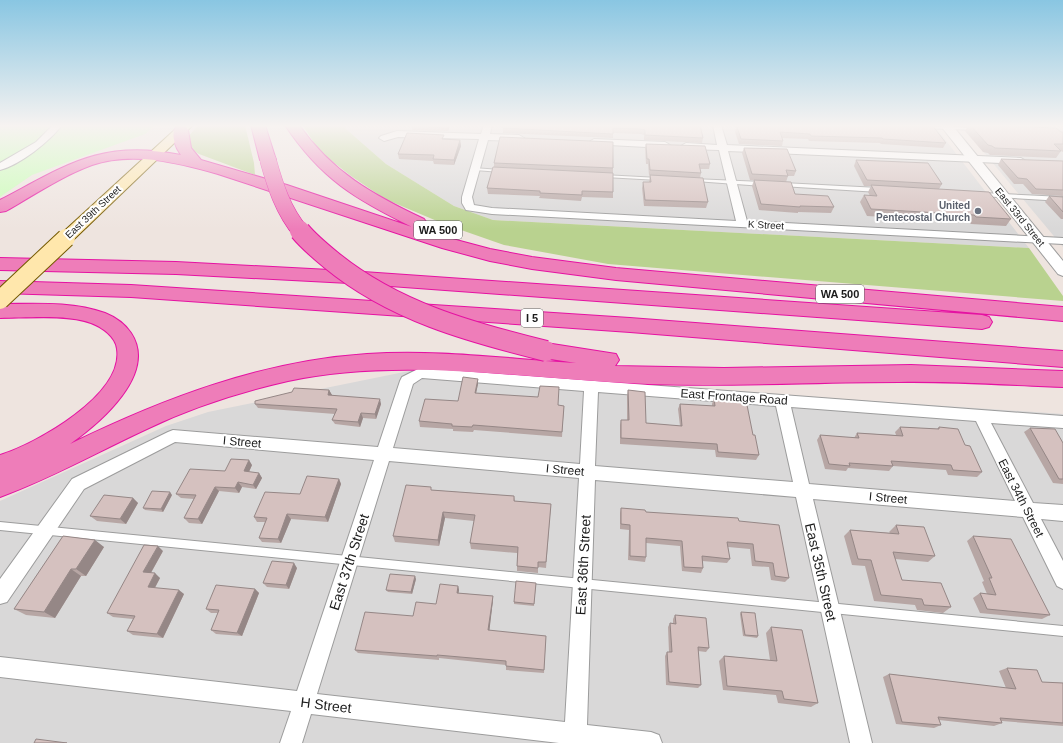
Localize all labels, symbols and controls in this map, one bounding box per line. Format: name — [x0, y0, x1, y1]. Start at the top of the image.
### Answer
street label: East 39th Street — [63, 183, 123, 240]
street label: East 33rd Street — [993, 185, 1047, 249]
place label: United Pentecostal Church — [876, 200, 970, 223]
marker: United Pentecostal Church — [973, 206, 983, 216]
street label: K Street — [748, 219, 785, 231]
road number: WA 500 — [414, 221, 462, 239]
road number: WA 500 — [816, 285, 864, 303]
road number: I 5 — [521, 309, 543, 327]
street label: East Frontage Road — [680, 386, 788, 408]
street label: I Street — [222, 433, 263, 451]
street label: East 34th Street — [995, 456, 1047, 540]
street label: I Street — [545, 461, 586, 479]
street label: I Street — [868, 489, 909, 507]
street label: East 37th Street — [326, 512, 372, 612]
street label: East 36th Street — [572, 514, 594, 616]
street label: East 35th Street — [802, 521, 840, 623]
street label: H Street — [300, 694, 353, 716]

